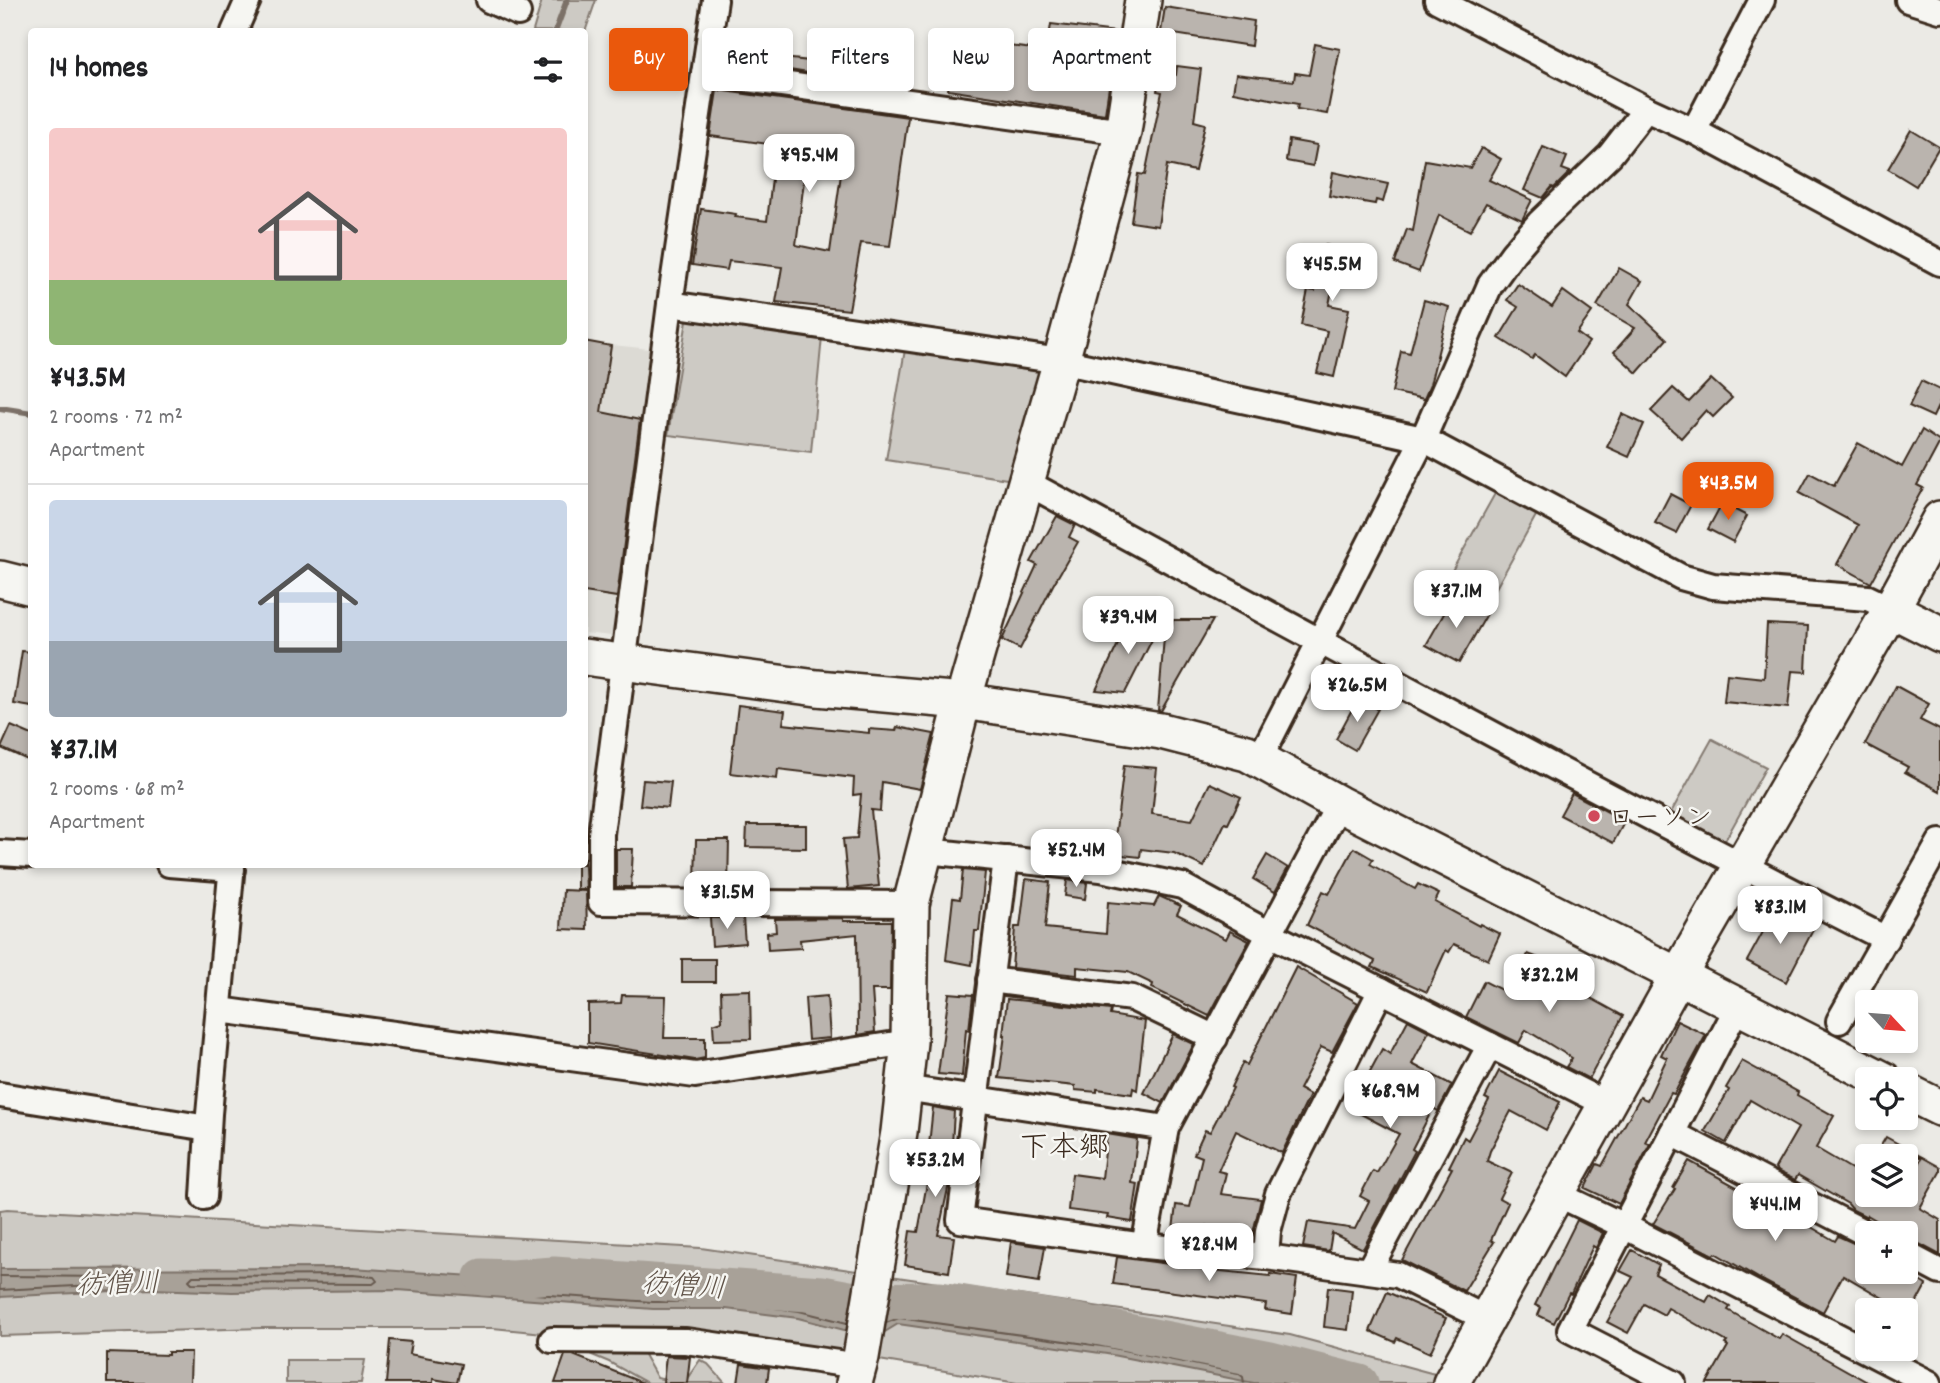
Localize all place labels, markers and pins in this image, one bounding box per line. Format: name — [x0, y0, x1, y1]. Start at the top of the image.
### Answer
pin: ¥95.4M — [752, 134, 866, 194]
pin: ¥45.5M — [1275, 244, 1389, 303]
pin: ¥43.5M — [1671, 462, 1785, 522]
pin: ¥37.1M — [1399, 570, 1513, 630]
pin: ¥39.4M — [1071, 596, 1185, 656]
pin: ¥26.5M — [1300, 664, 1414, 724]
place label: ローソン — [1608, 801, 1712, 838]
marker: ローソン — [1586, 808, 1602, 824]
pin: ¥52.4M — [1019, 830, 1133, 889]
pin: ¥31.5M — [670, 872, 784, 931]
pin: ¥83.1M — [1723, 886, 1837, 946]
pin: ¥32.2M — [1492, 954, 1606, 1014]
pin: ¥68.9M — [1333, 1070, 1447, 1130]
pin: ¥53.2M — [878, 1140, 992, 1199]
pin: ¥44.1M — [1718, 1184, 1832, 1243]
pin: ¥28.4M — [1152, 1224, 1266, 1283]

